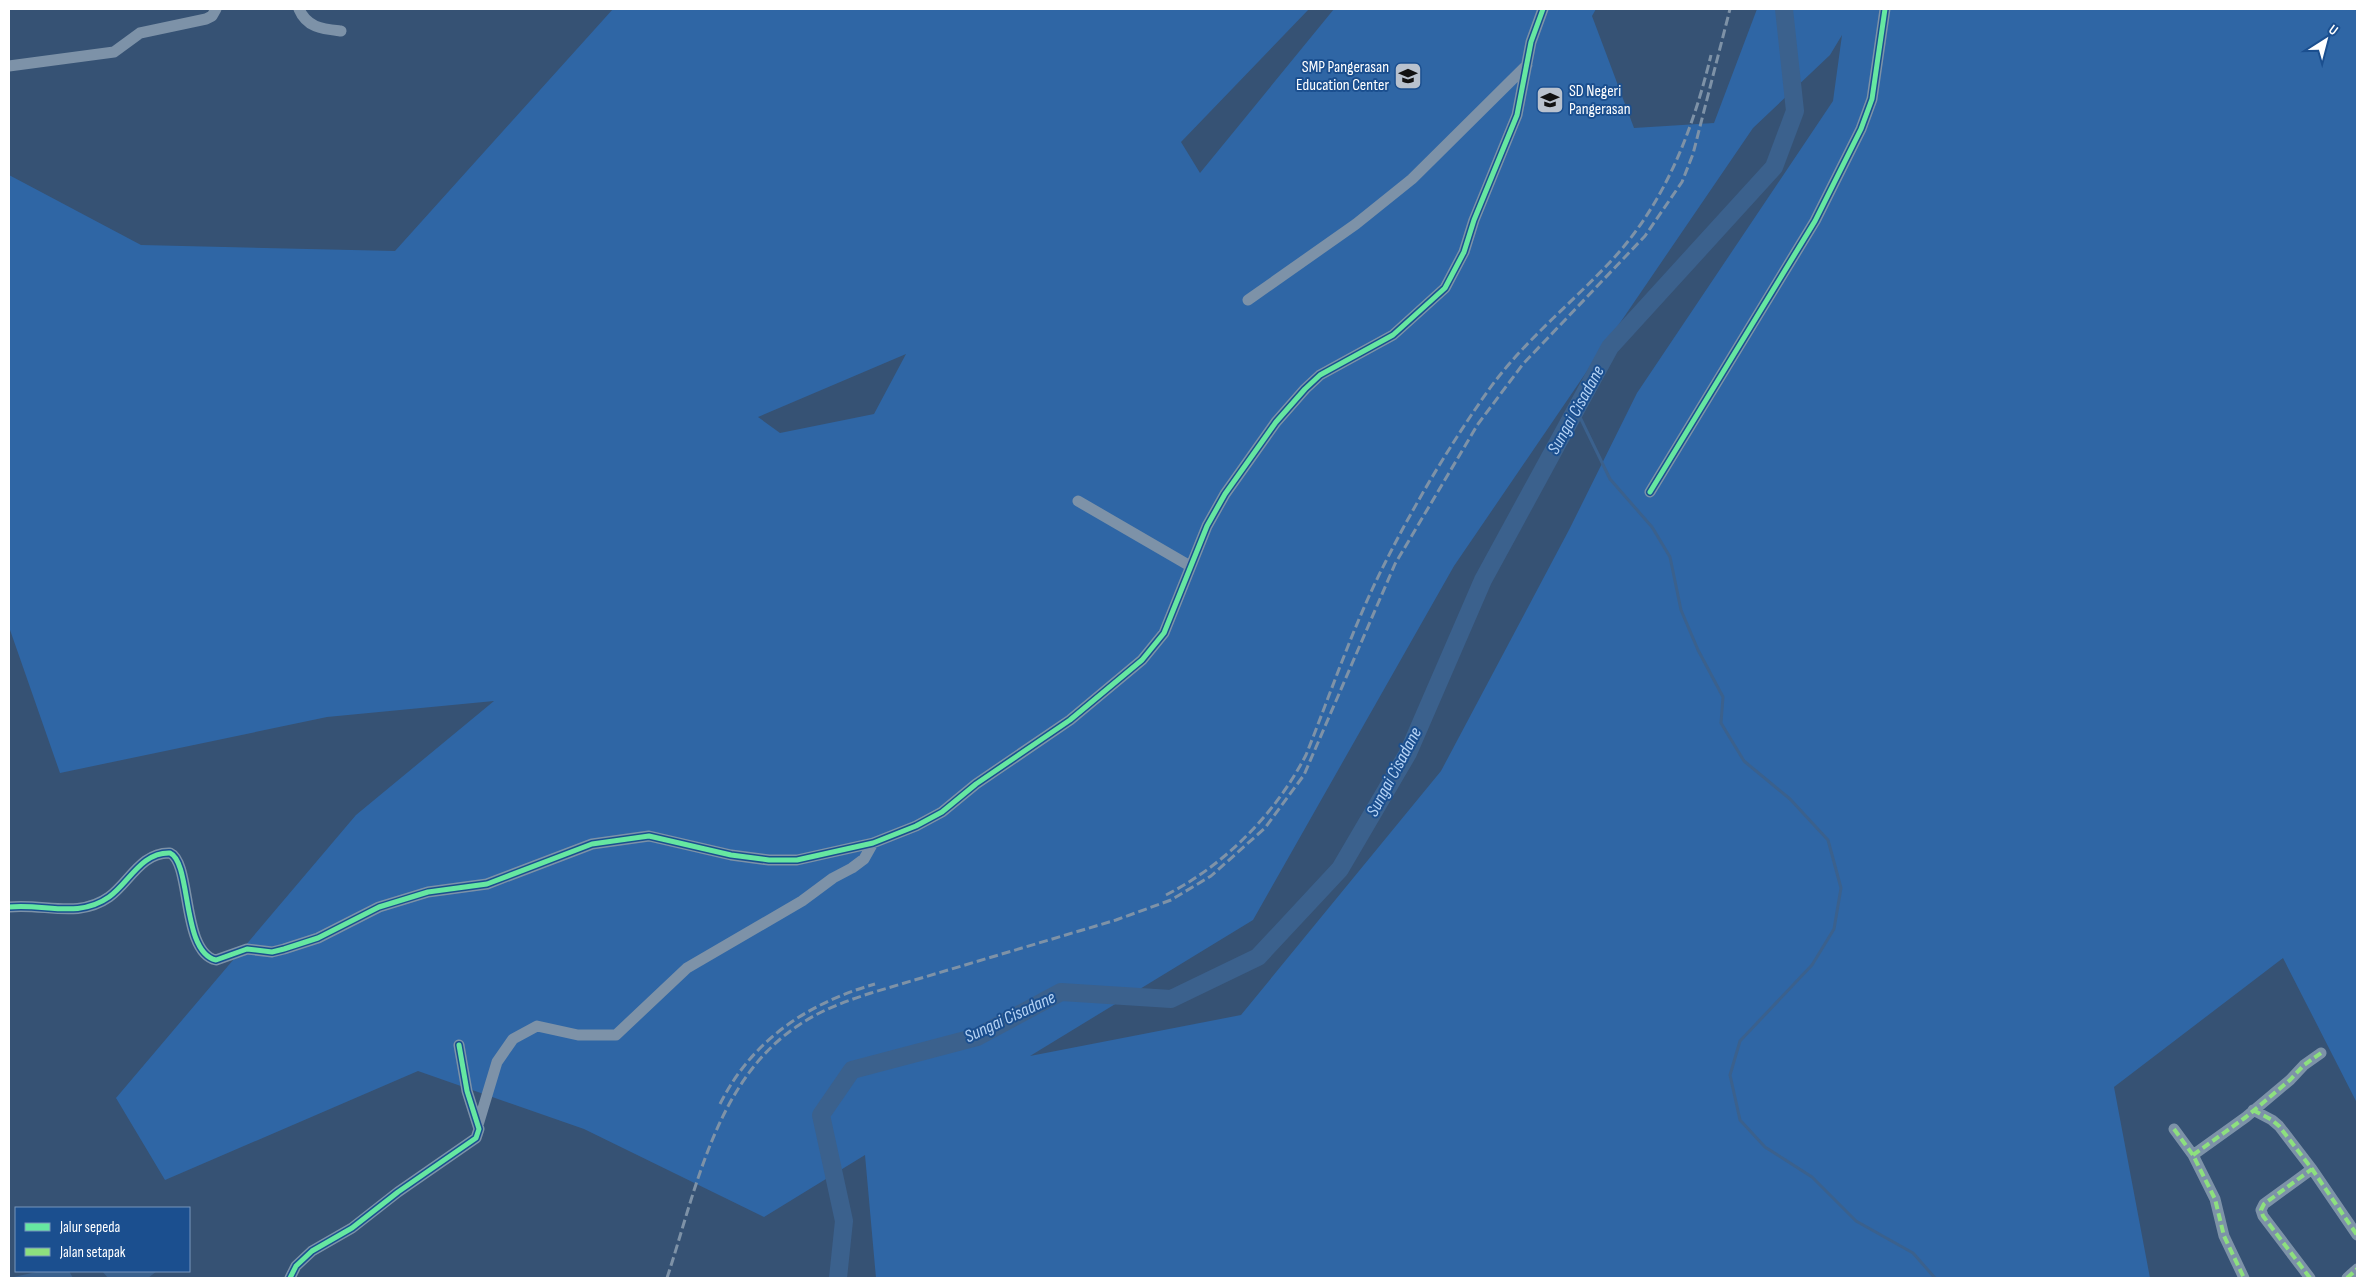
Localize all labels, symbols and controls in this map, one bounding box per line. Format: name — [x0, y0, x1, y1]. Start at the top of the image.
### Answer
north arrow — [2301, 15, 2351, 65]
text: U — [2325, 21, 2341, 39]
place label: SMP Pangerasan Education Center — [1296, 58, 1389, 95]
school or university icon: SMP Pangerasan Education Center — [1393, 61, 1423, 91]
place label: SD Negeri Pangerasan — [1569, 82, 1631, 119]
school or university icon: SD Negeri Pangerasan — [1535, 85, 1565, 115]
water label: Sungai Cisadane — [1543, 362, 1609, 458]
water label: Sungai Cisadane — [1362, 724, 1426, 820]
water label: Sungai Cisadane — [961, 987, 1059, 1047]
legend — [15, 1207, 190, 1272]
text: Jalur sepeda — [59, 1218, 121, 1237]
text: Jalan setapak — [59, 1243, 126, 1262]

